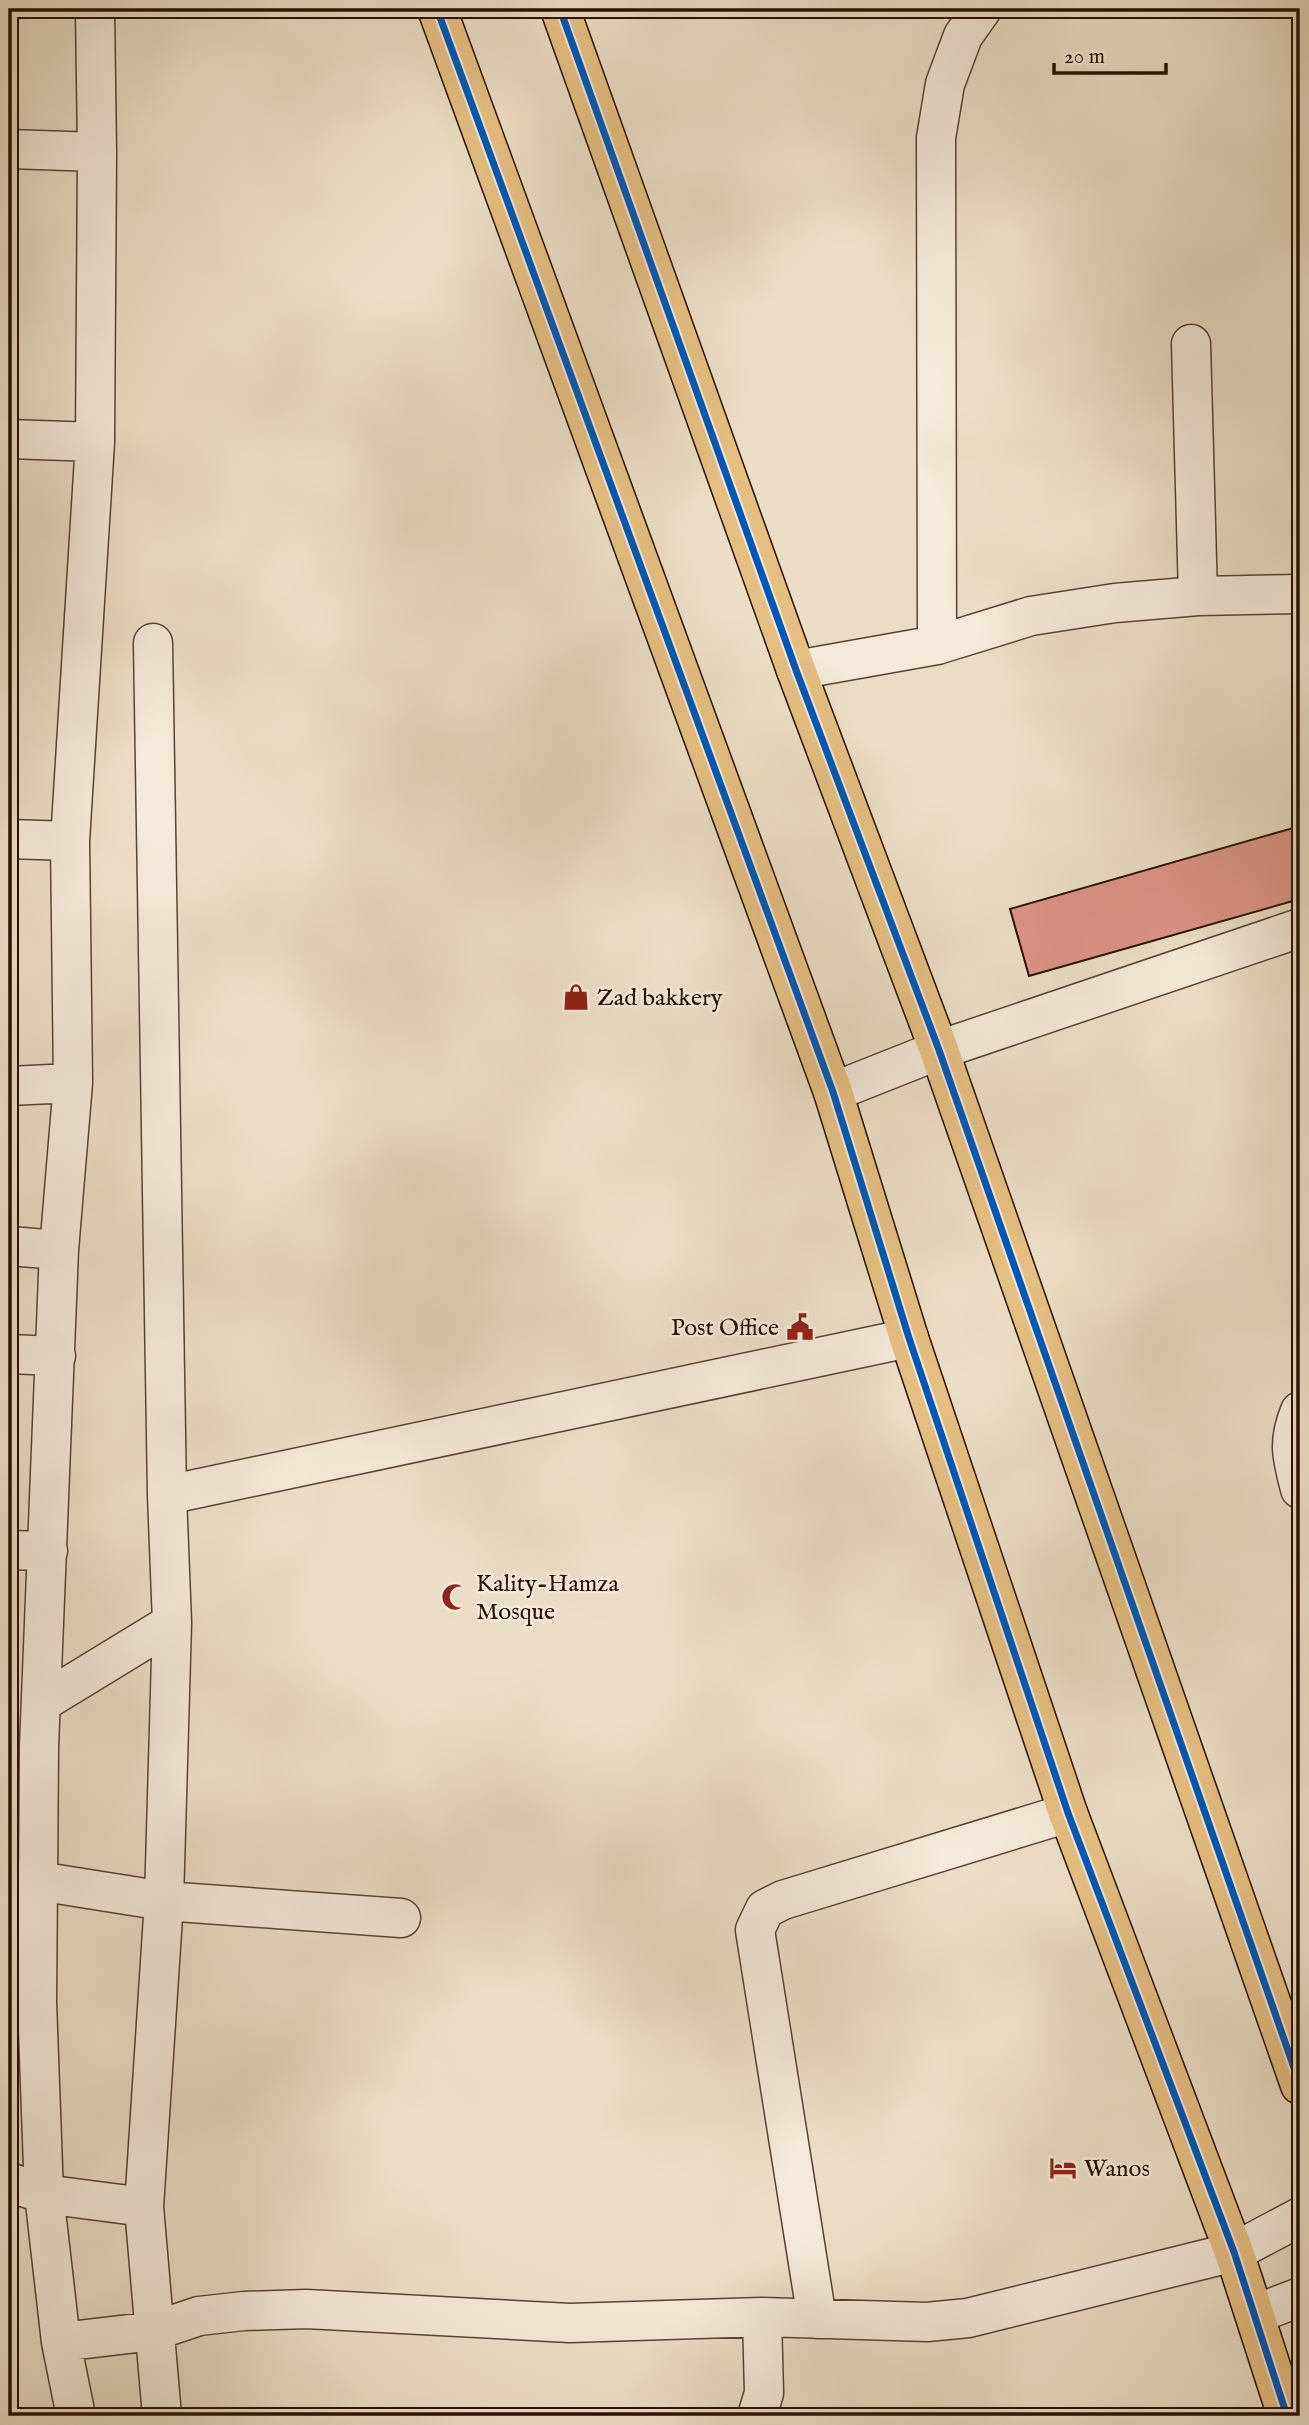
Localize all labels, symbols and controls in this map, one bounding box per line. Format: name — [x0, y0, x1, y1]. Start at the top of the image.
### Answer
scale bar — [1054, 32, 1166, 76]
text: 20 m — [1064, 44, 1105, 71]
shop icon: Zad bakkery — [561, 982, 591, 1012]
place label: Zad bakkery — [597, 983, 723, 1014]
public building icon: Post Office — [785, 1312, 815, 1342]
place label: Post Office — [671, 1313, 779, 1344]
place label: Kality-Hamza Mosque — [476, 1569, 619, 1628]
mosque icon: Kality-Hamza Mosque — [440, 1582, 470, 1612]
hotel icon: Wanos — [1048, 2153, 1078, 2183]
place label: Wanos — [1084, 2154, 1150, 2185]

